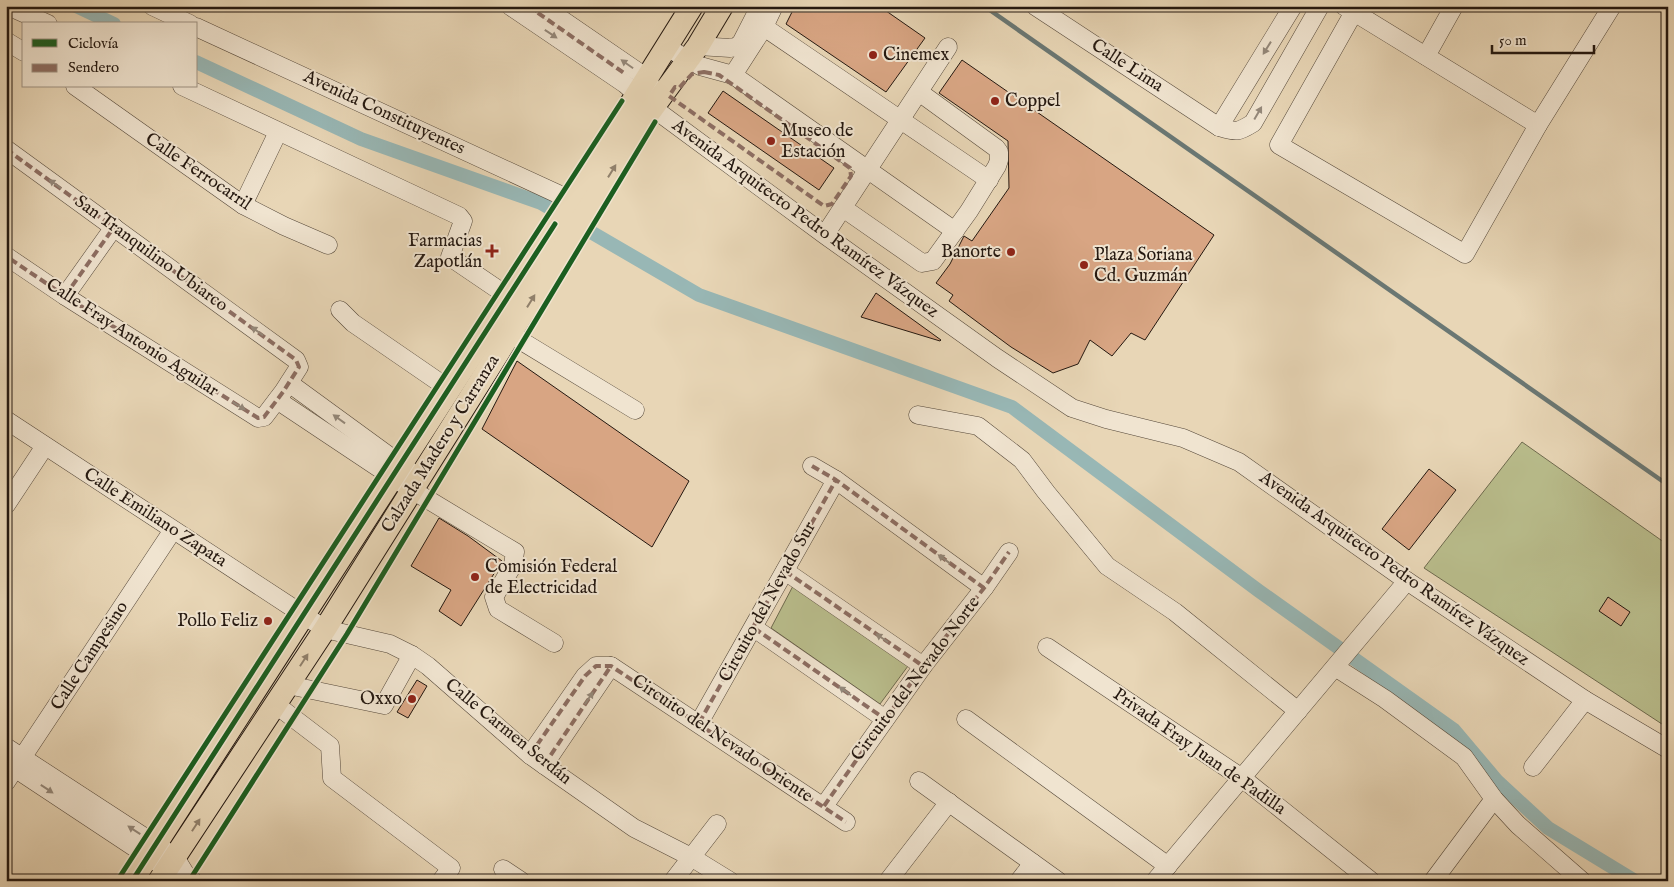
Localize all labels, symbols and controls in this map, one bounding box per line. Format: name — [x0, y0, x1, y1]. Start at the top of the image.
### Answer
legend — [22, 22, 198, 88]
scale bar — [1492, 22, 1594, 54]
one-way arrow — [544, 29, 558, 38]
text: 50 m — [1499, 31, 1527, 50]
text: Ciclovía — [68, 34, 119, 53]
street label: Calle Lima — [1086, 34, 1168, 98]
one-way arrow — [1263, 41, 1272, 54]
place label: Cinemex — [883, 44, 950, 67]
marker: Cinemex — [867, 49, 879, 61]
text: Sendero — [68, 58, 119, 77]
one-way arrow — [620, 59, 634, 69]
street label: Avenida Constituyentes — [299, 65, 468, 161]
place label: Coppel — [1005, 90, 1060, 113]
marker: Coppel — [989, 95, 1001, 107]
one-way arrow — [1254, 106, 1263, 119]
street label: Avenida Arquitecto Pedro Ramírez Vázquez — [666, 114, 943, 324]
place label: Museo de Estación — [781, 120, 853, 164]
street label: Calle Ferrocarril — [140, 128, 256, 216]
marker: Museo de Estación — [765, 135, 777, 147]
one-way arrow — [608, 165, 617, 178]
one-way arrow — [48, 179, 62, 189]
street label: San Tranquilino Ubiarco — [70, 191, 233, 318]
place label: Farmacias Zapotlán — [408, 230, 482, 274]
place label: Banorte — [941, 241, 1001, 264]
place label: Plaza Soriana Cd. Guzmán — [1094, 244, 1193, 288]
marker: Farmacias Zapotlán — [486, 245, 498, 257]
marker: Banorte — [1005, 246, 1017, 258]
marker: Plaza Soriana Cd. Guzmán — [1078, 259, 1090, 271]
street label: Calle Fray Antonio Aguilar — [41, 273, 223, 403]
one-way arrow — [526, 294, 536, 307]
one-way arrow — [250, 326, 264, 336]
street label: Calzada Madero y Carranza — [377, 350, 505, 537]
one-way arrow — [232, 401, 245, 411]
one-way arrow — [332, 414, 345, 424]
street label: Calle Emiliano Zapata — [79, 463, 231, 573]
street label: Avenida Arquitecto Pedro Ramírez Vázquez — [1254, 466, 1533, 671]
street label: Circuito del Nevado Sur — [714, 517, 822, 686]
one-way arrow — [937, 554, 951, 564]
place label: Comisión Federal de Electricidad — [485, 556, 617, 600]
marker: Comisión Federal de Electricidad — [469, 571, 481, 583]
street label: Circuito del Nevado Norte — [846, 592, 986, 766]
street label: Calle Campesino — [46, 597, 134, 715]
place label: Pollo Feliz — [177, 610, 258, 633]
marker: Pollo Feliz — [262, 615, 274, 627]
one-way arrow — [876, 633, 889, 643]
one-way arrow — [299, 654, 309, 667]
street label: Circuito del Nevado Oriente — [627, 670, 817, 808]
street label: Calle Carmen Serdán — [440, 674, 576, 790]
street label: Privada Fray Juan de Padilla — [1108, 683, 1290, 821]
one-way arrow — [838, 686, 851, 696]
place label: Oxxo — [360, 688, 402, 711]
one-way arrow — [584, 691, 594, 705]
marker: Oxxo — [406, 693, 418, 705]
one-way arrow — [40, 784, 54, 794]
one-way arrow — [191, 819, 201, 832]
one-way arrow — [128, 825, 141, 835]

